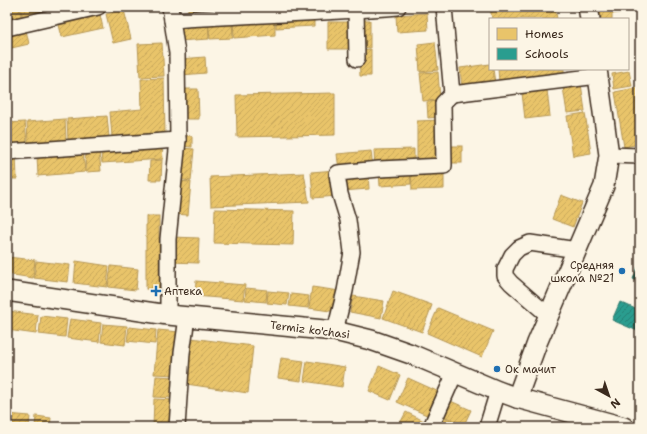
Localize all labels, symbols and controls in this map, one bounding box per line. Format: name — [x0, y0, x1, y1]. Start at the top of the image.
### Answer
legend — [489, 18, 629, 70]
text: Homes — [525, 26, 564, 42]
text: Schools — [525, 46, 569, 62]
place label: Средняя школа №21 — [550, 258, 614, 286]
marker: Средняя школа №21 — [617, 266, 627, 276]
place label: Аптека — [164, 284, 202, 299]
marker: Аптека — [151, 286, 161, 296]
street label: Termiz ko'chasi — [269, 318, 351, 342]
place label: Ок мачит — [505, 362, 556, 377]
marker: Ок мачит — [492, 364, 502, 374]
north arrow — [589, 376, 629, 416]
text: N — [607, 395, 623, 412]

